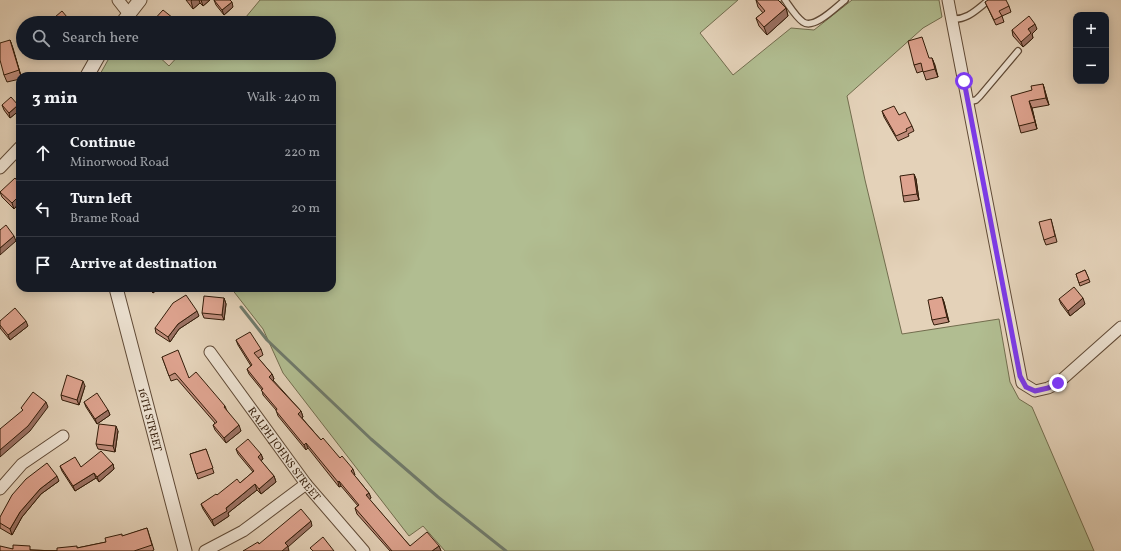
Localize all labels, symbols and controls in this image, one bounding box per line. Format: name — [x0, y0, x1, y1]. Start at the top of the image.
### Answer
map controls — [1073, 12, 1109, 84]
button: + — [1073, 12, 1109, 48]
search box — [16, 16, 336, 60]
icon: search — [30, 27, 52, 49]
text: Search here — [62, 28, 139, 49]
button: − — [1073, 48, 1109, 84]
route start — [955, 72, 973, 90]
text: 3 min — [32, 87, 78, 110]
text: Walk · 240 m — [247, 89, 320, 107]
text: Continue — [70, 133, 135, 154]
icon: ahead — [32, 142, 54, 164]
text: 220 m — [284, 144, 320, 162]
text: Minorwood Road — [70, 154, 169, 172]
text: Turn left — [70, 189, 132, 210]
icon: left — [32, 198, 54, 220]
text: 20 m — [291, 200, 320, 218]
text: Brame Road — [70, 210, 140, 228]
icon: arrive — [32, 254, 54, 276]
text: Arrive at destination — [70, 254, 217, 275]
route end — [1049, 374, 1067, 392]
street label: 16TH STREET — [134, 386, 165, 454]
street label: RALPH JOHNS STREET — [243, 404, 324, 505]

